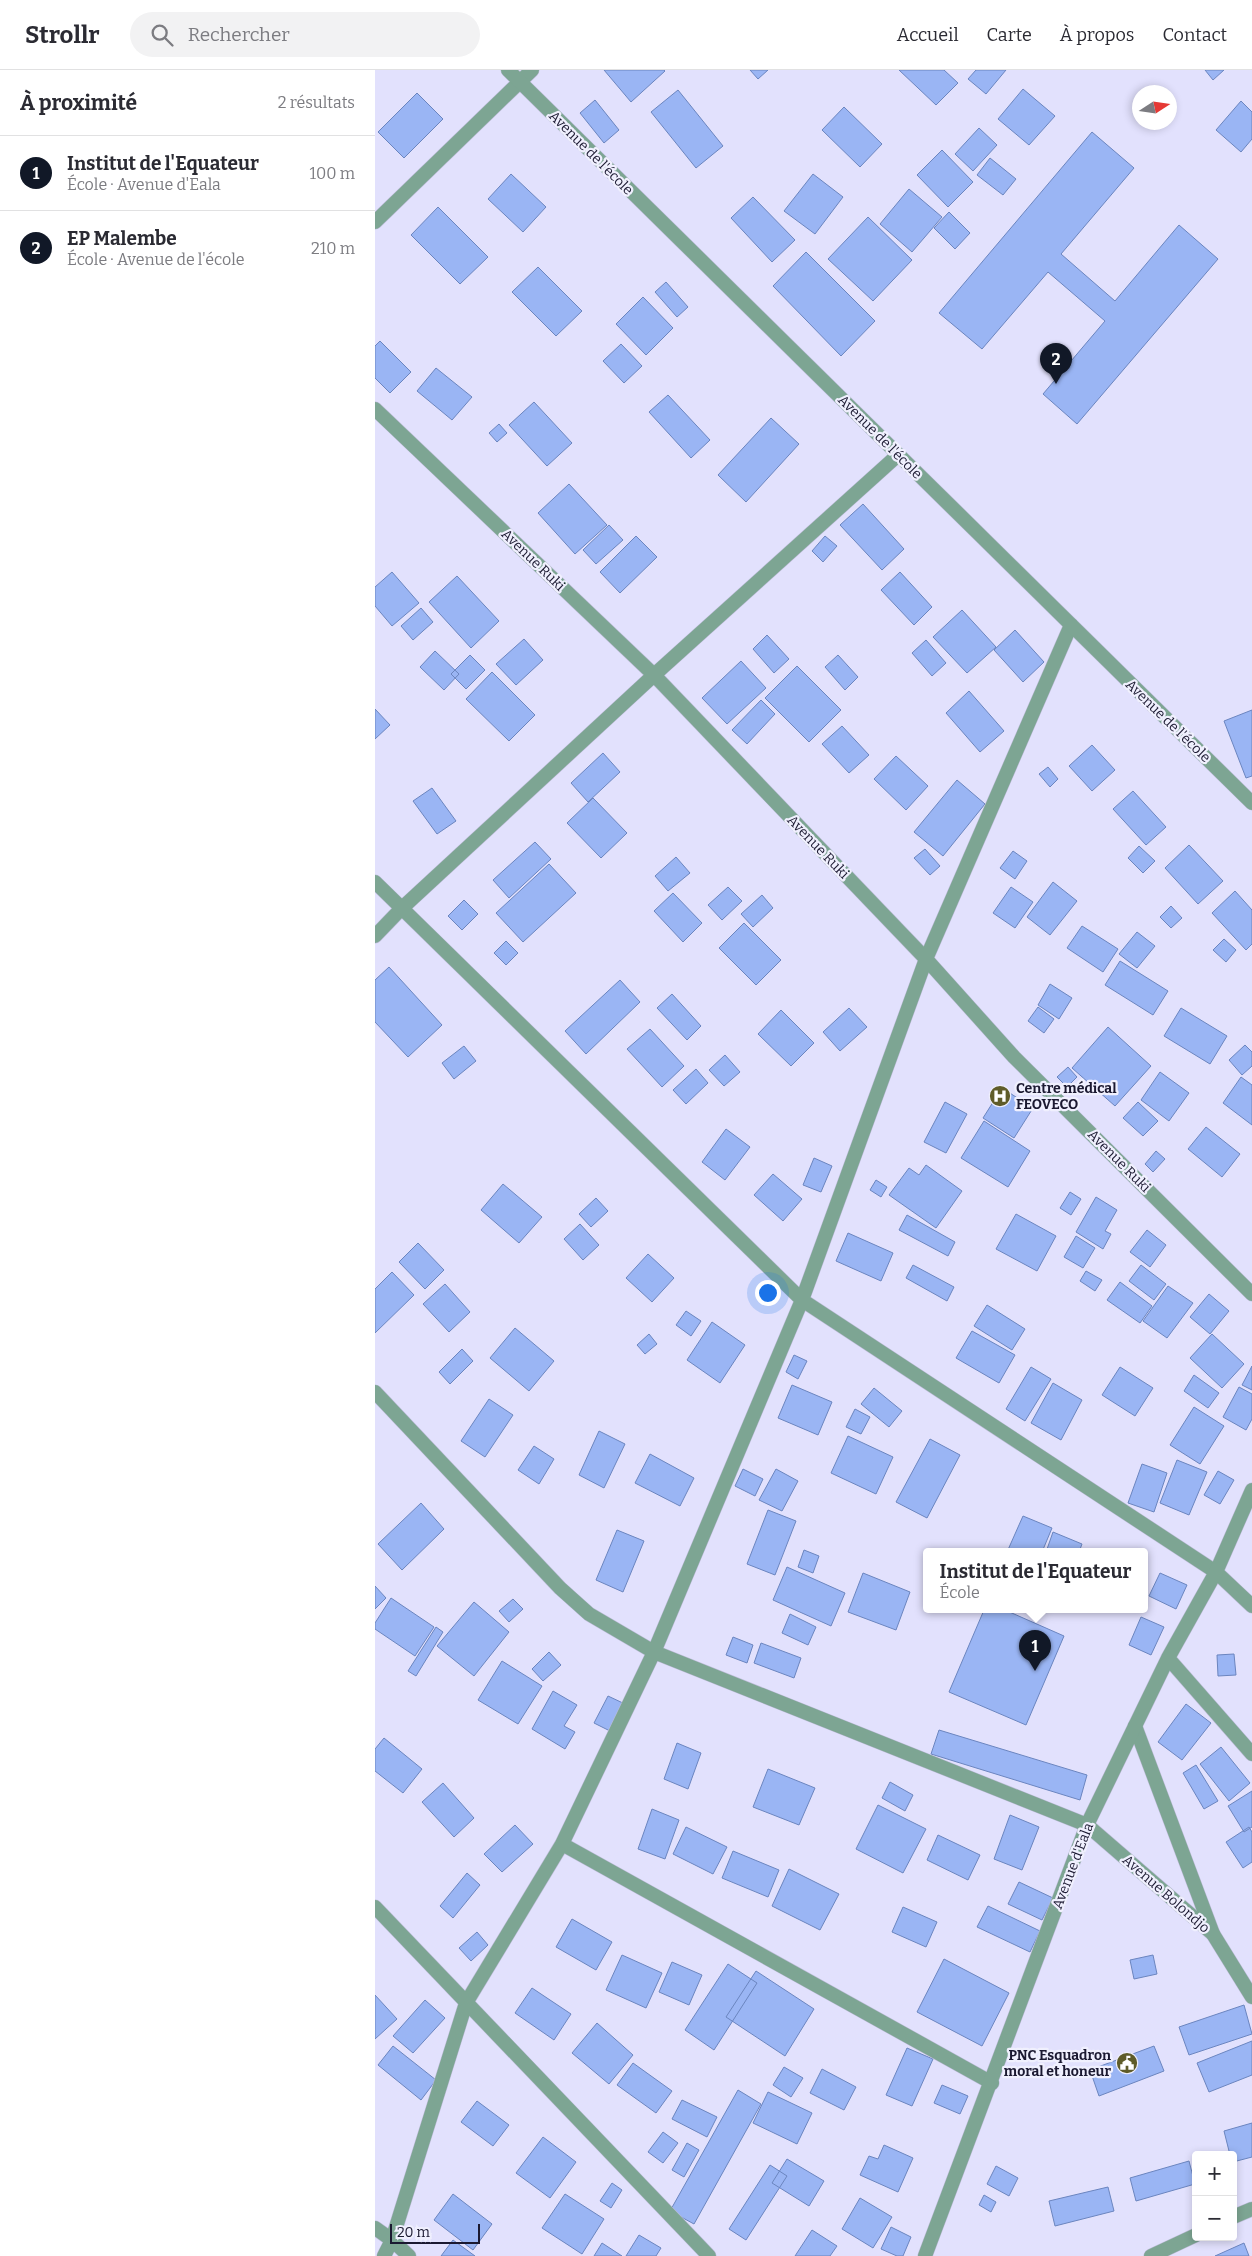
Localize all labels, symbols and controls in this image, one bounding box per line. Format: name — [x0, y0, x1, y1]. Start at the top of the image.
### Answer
search box — [130, 12, 480, 57]
text: Strollr — [25, 21, 100, 49]
icon: search — [148, 21, 176, 49]
text: Rechercher — [188, 23, 290, 46]
text: Accueil — [897, 24, 959, 46]
text: Carte — [987, 24, 1032, 46]
text: À propos — [1060, 24, 1134, 46]
text: Contact — [1162, 24, 1227, 46]
north arrow — [1132, 85, 1177, 130]
text: À proximité — [20, 90, 137, 116]
text: 2 résultats — [278, 93, 355, 112]
street label: Avenue de l'école — [546, 108, 636, 198]
text: Institut de l'Equateur — [67, 152, 259, 175]
text: 1 — [33, 164, 39, 183]
text: 100 m — [310, 164, 355, 183]
text: École · Avenue d'Eala — [67, 175, 221, 194]
text: EP Malembe — [67, 227, 177, 250]
text: 2 — [31, 239, 41, 258]
text: 210 m — [311, 239, 355, 258]
text: École · Avenue de l'école — [67, 250, 245, 269]
pin: 2 — [1040, 343, 1072, 384]
street label: Avenue de l'école — [835, 392, 925, 482]
street label: Avenue Ruki — [498, 526, 568, 594]
street label: Avenue de l'école — [1122, 676, 1214, 766]
street label: Avenue Ruki — [784, 812, 852, 882]
place label: Centre médical FEOVECO — [1016, 1080, 1117, 1113]
hospital icon: Centre médical FEOVECO — [988, 1084, 1012, 1108]
street label: Avenue Ruki — [1084, 1126, 1154, 1196]
your location — [755, 1280, 781, 1306]
popup — [923, 1548, 1148, 1613]
text: Institut de l'Equateur — [940, 1560, 1131, 1583]
text: École — [940, 1583, 980, 1602]
pin: 1 — [1019, 1630, 1051, 1671]
street label: Avenue d'Eala — [1049, 1820, 1097, 1911]
street label: Avenue Bolondjo — [1119, 1851, 1213, 1937]
place label: PNC Esquadron moral et honeur — [1004, 2047, 1111, 2080]
public building icon: PNC Esquadron moral et honeur — [1115, 2051, 1139, 2075]
map controls — [1192, 2151, 1237, 2241]
button: + — [1192, 2151, 1237, 2196]
button: − — [1192, 2196, 1237, 2241]
scale bar — [390, 2221, 480, 2244]
text: 20 m — [397, 2224, 430, 2241]

